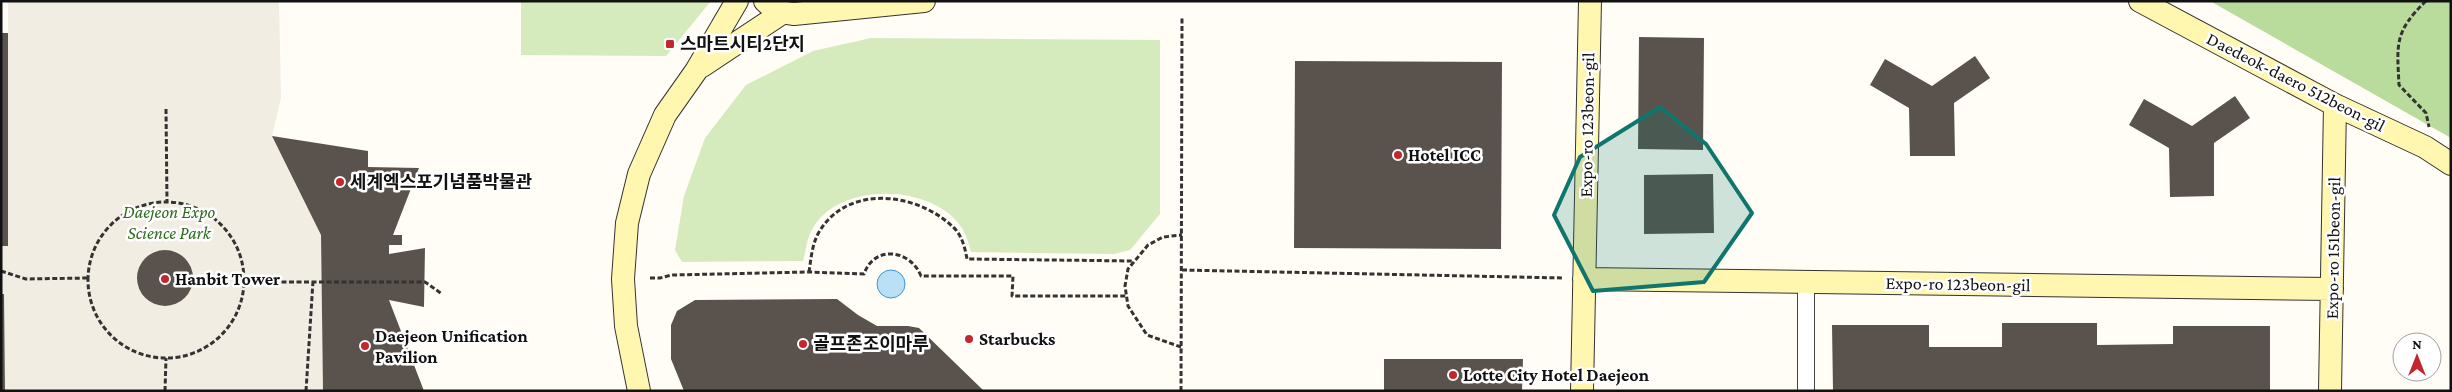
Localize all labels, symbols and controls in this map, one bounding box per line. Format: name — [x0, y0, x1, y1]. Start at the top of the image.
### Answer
street label: Daedeok-daero 512beon-gil — [2204, 28, 2389, 136]
place label: 스마트시티2단지 — [680, 34, 805, 54]
marker: 스마트시티2단지 — [664, 38, 676, 50]
street label: Expo-ro 123beon-gil — [1576, 52, 1598, 198]
place label: Hotel ICC — [1408, 145, 1481, 165]
marker: Hotel ICC — [1392, 149, 1404, 161]
place label: 세계엑스포기념품박물관 — [350, 172, 533, 192]
marker: 세계엑스포기념품박물관 — [334, 176, 346, 188]
street label: Expo-ro 151beon-gil — [2322, 176, 2344, 319]
park label: Daejeon Expo Science Park — [123, 202, 215, 243]
place label: Hanbit Tower — [175, 269, 280, 289]
marker: Hanbit Tower — [159, 273, 171, 285]
street label: Expo-ro 123beon-gil — [1885, 273, 2031, 295]
place label: Daejeon Unification Pavilion — [375, 326, 528, 367]
place label: Starbucks — [979, 329, 1055, 349]
north arrow — [2392, 332, 2442, 382]
marker: Starbucks — [963, 333, 975, 345]
place label: 골프존조이마루 — [813, 334, 929, 354]
text: N — [2412, 336, 2422, 352]
marker: 골프존조이마루 — [797, 338, 809, 350]
marker: Daejeon Unification Pavilion — [359, 340, 371, 352]
place label: Lotte City Hotel Daejeon — [1463, 365, 1650, 386]
marker: Lotte City Hotel Daejeon — [1447, 369, 1459, 381]

